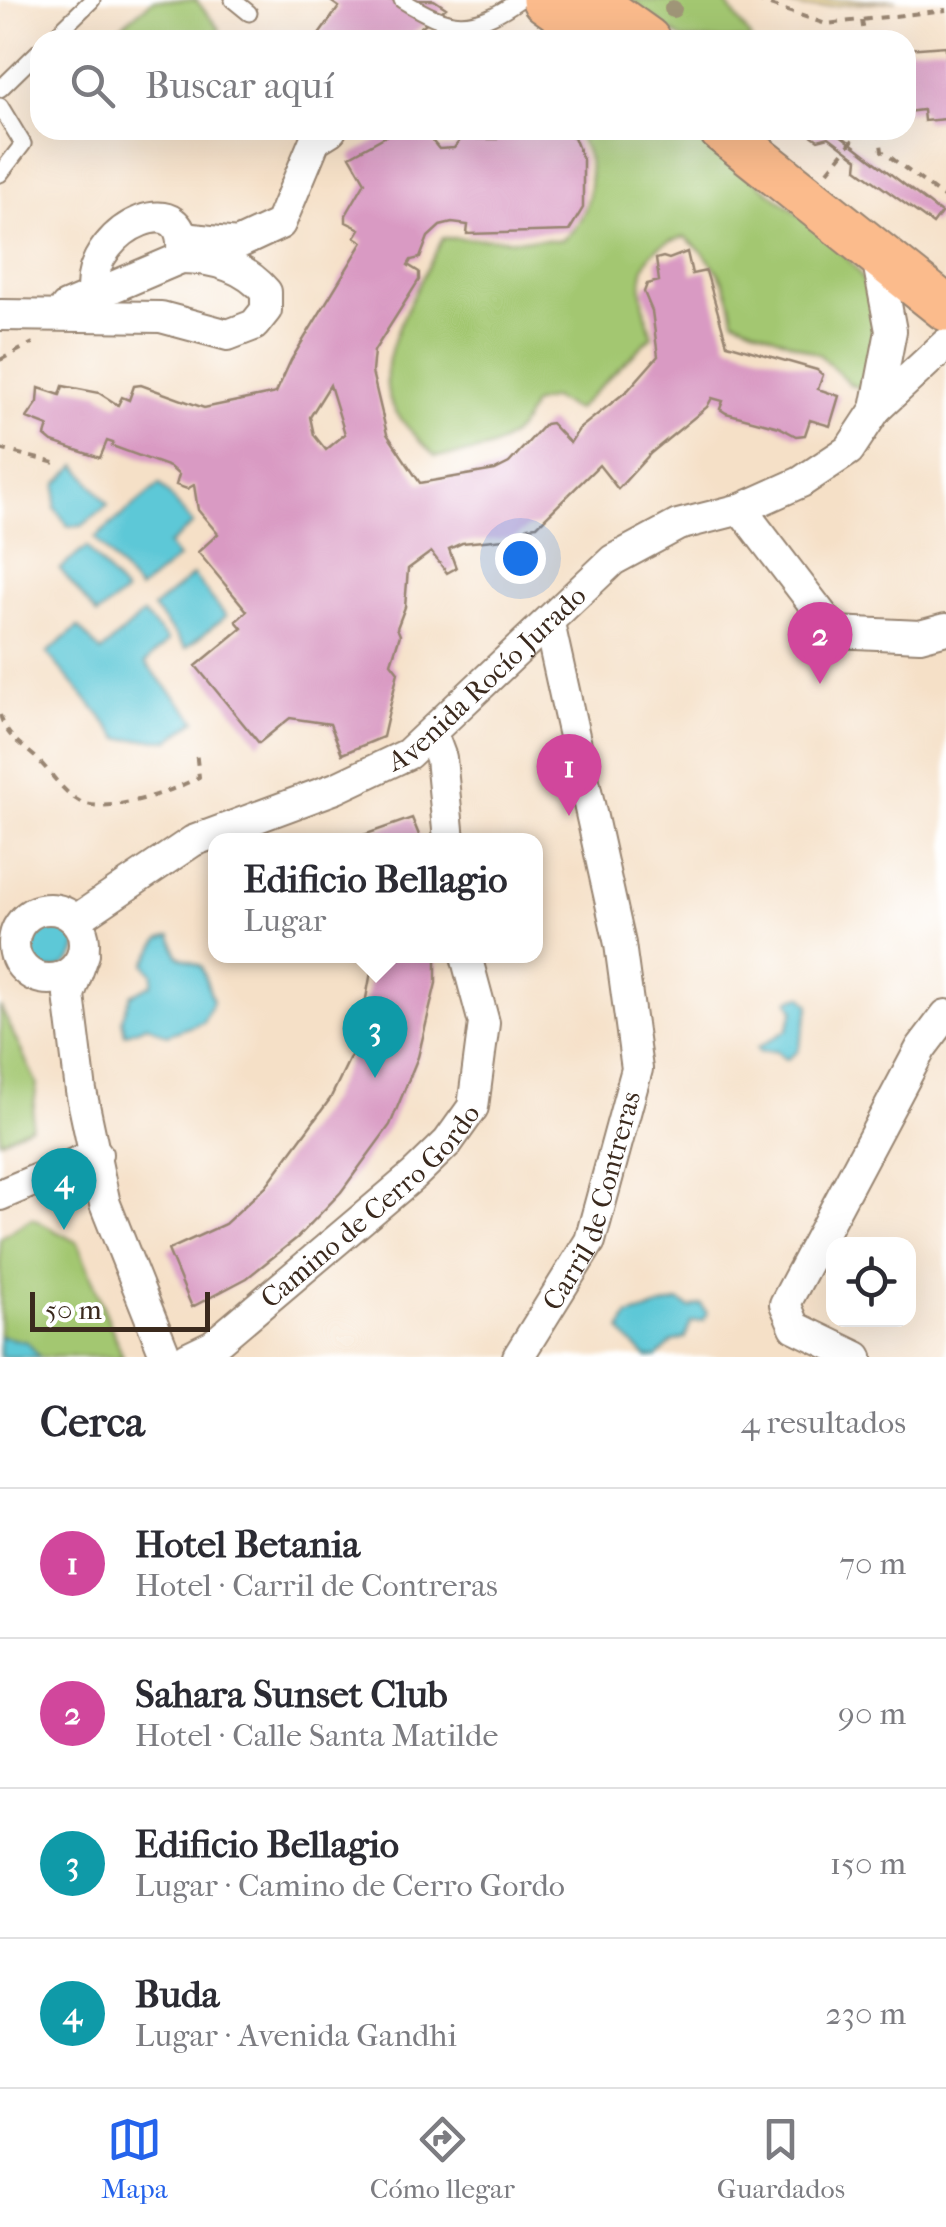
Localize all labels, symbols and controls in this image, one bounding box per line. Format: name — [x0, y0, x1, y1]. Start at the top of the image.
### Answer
search box — [30, 30, 916, 140]
icon: search — [65, 58, 120, 113]
text: Buscar aquí — [145, 63, 334, 108]
your location — [495, 533, 546, 584]
street label: Avenida Rocío Jurado — [382, 579, 593, 779]
pin: 2 — [788, 602, 852, 684]
pin: 1 — [536, 734, 602, 816]
popup — [208, 833, 543, 963]
text: Edificio Bellagio — [243, 857, 508, 902]
text: Lugar — [243, 902, 326, 939]
pin: 3 — [342, 996, 408, 1078]
street label: Carril de Contreras — [535, 1087, 647, 1316]
street label: Camino de Cerro Gordo — [254, 1098, 487, 1315]
pin: 4 — [32, 1148, 96, 1230]
map controls — [826, 1237, 916, 1327]
button: locate — [826, 1237, 916, 1327]
scale bar — [30, 1287, 210, 1332]
text: 50 m — [45, 1293, 102, 1326]
text: Cerca — [40, 1398, 145, 1447]
text: 4 resultados — [741, 1404, 906, 1441]
text: Hotel Betania — [135, 1522, 360, 1567]
text: 1 — [67, 1545, 78, 1582]
text: 70 m — [840, 1545, 906, 1582]
text: Hotel · Carril de Contreras — [135, 1567, 498, 1604]
text: Sahara Sunset Club — [135, 1672, 448, 1717]
text: 2 — [64, 1695, 81, 1732]
text: 90 m — [838, 1695, 906, 1732]
text: Hotel · Calle Santa Matilde — [135, 1717, 498, 1754]
text: Edificio Bellagio — [135, 1822, 399, 1867]
text: 3 — [66, 1845, 79, 1882]
text: 150 m — [830, 1845, 906, 1882]
text: Lugar · Camino de Cerro Gordo — [135, 1867, 565, 1904]
text: Buda — [135, 1972, 219, 2017]
text: 4 — [63, 1995, 82, 2032]
text: 230 m — [825, 1995, 906, 2032]
text: Lugar · Avenida Gandhi — [135, 2017, 457, 2054]
tab: Mapa — [101, 2112, 168, 2205]
tab: Cómo llegar — [370, 2112, 515, 2205]
tab: Guardados — [717, 2112, 845, 2205]

